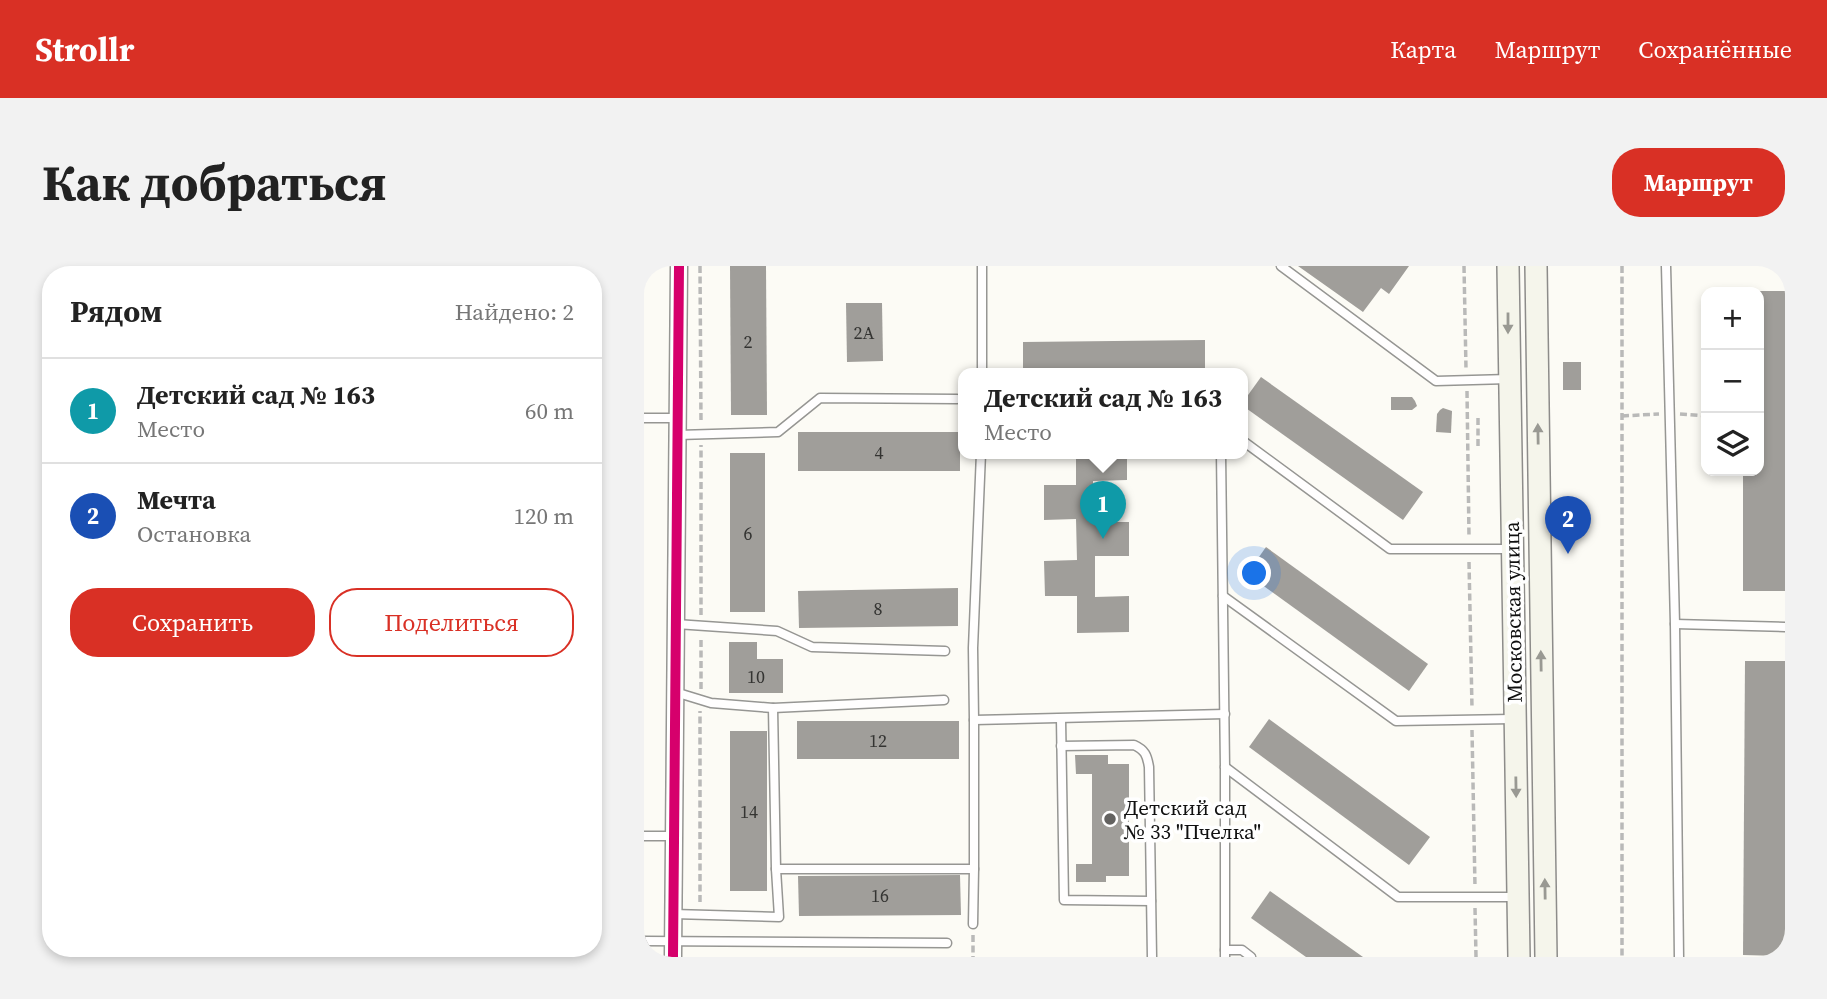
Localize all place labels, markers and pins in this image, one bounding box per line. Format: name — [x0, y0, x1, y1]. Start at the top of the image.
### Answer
pin: 1 — [1080, 481, 1126, 539]
pin: 2 — [1545, 496, 1591, 554]
place label: Детский сад № 33 "Пчелка" — [1123, 793, 1261, 846]
marker: Детский сад № 33 "Пчелка" — [1102, 811, 1118, 827]

